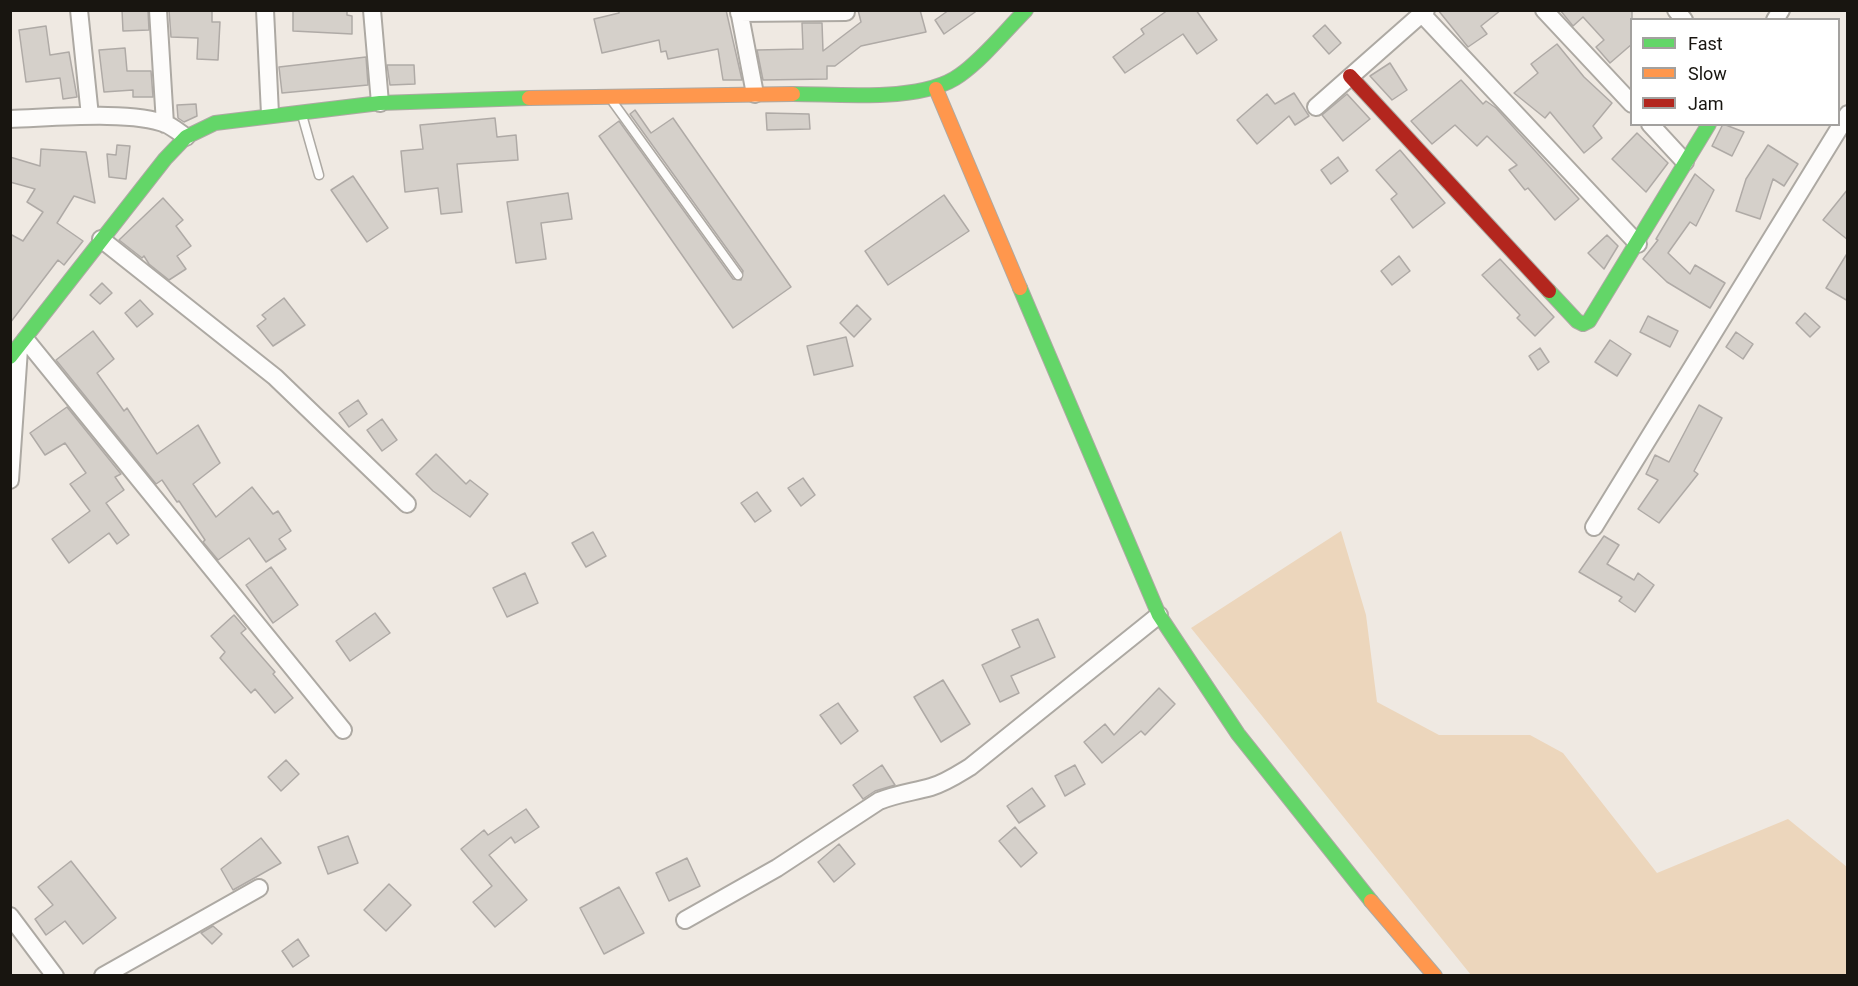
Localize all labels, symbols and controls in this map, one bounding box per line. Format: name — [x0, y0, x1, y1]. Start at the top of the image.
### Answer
legend — [1630, 18, 1840, 126]
text: Fast — [1688, 33, 1723, 54]
text: Slow — [1688, 63, 1727, 84]
text: Jam — [1688, 93, 1724, 114]

